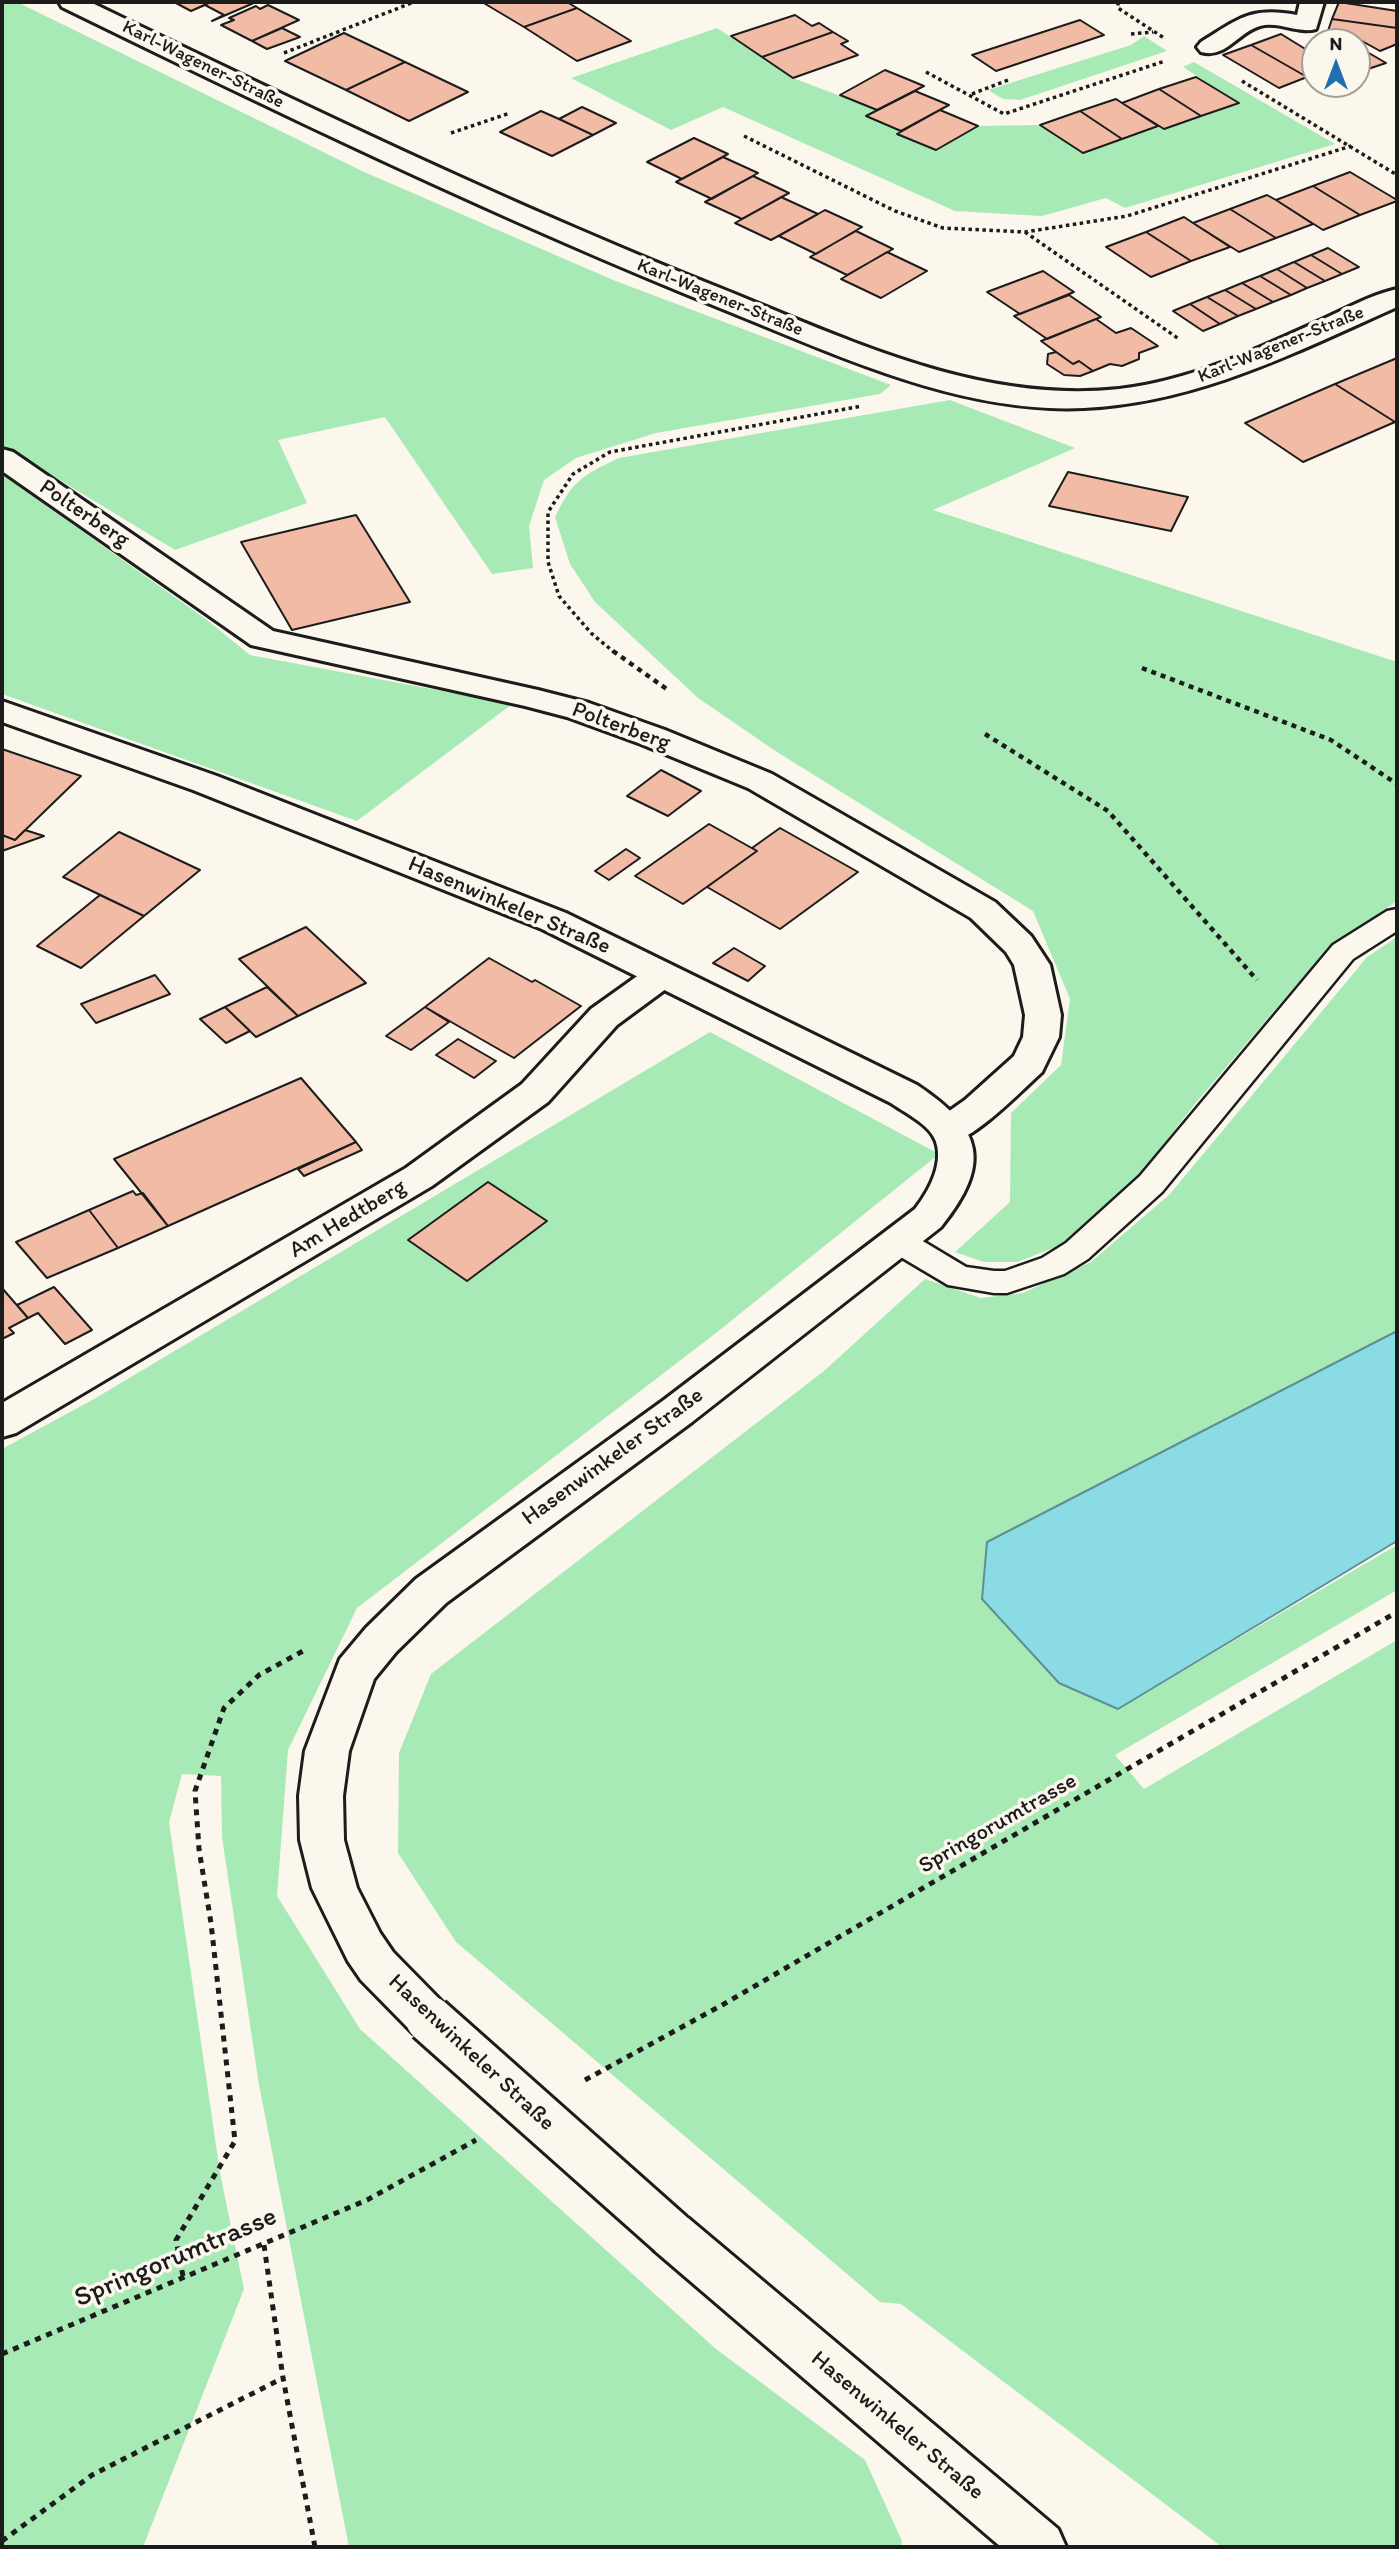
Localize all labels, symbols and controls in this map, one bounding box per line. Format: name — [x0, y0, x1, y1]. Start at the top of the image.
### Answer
street label: Karl-Wagener-Straße — [118, 16, 288, 114]
north arrow — [1301, 28, 1371, 98]
text: N — [1330, 32, 1342, 55]
street label: Karl-Wagener-Straße — [634, 254, 806, 342]
street label: Karl-Wagener-Straße — [1195, 301, 1367, 389]
street label: Polterberg — [34, 474, 134, 554]
street label: Polterberg — [568, 696, 674, 758]
street label: Hasenwinkeler Straße — [403, 851, 615, 961]
street label: Am Hedtberg — [285, 1173, 411, 1265]
street label: Hasenwinkeler Straße — [517, 1382, 709, 1532]
street label: Springorumtrasse — [914, 1768, 1082, 1880]
street label: Hasenwinkeler Straße — [382, 1969, 560, 2137]
street label: Springorumtrasse — [70, 2200, 282, 2316]
street label: Hasenwinkeler Straße — [805, 2346, 989, 2506]

